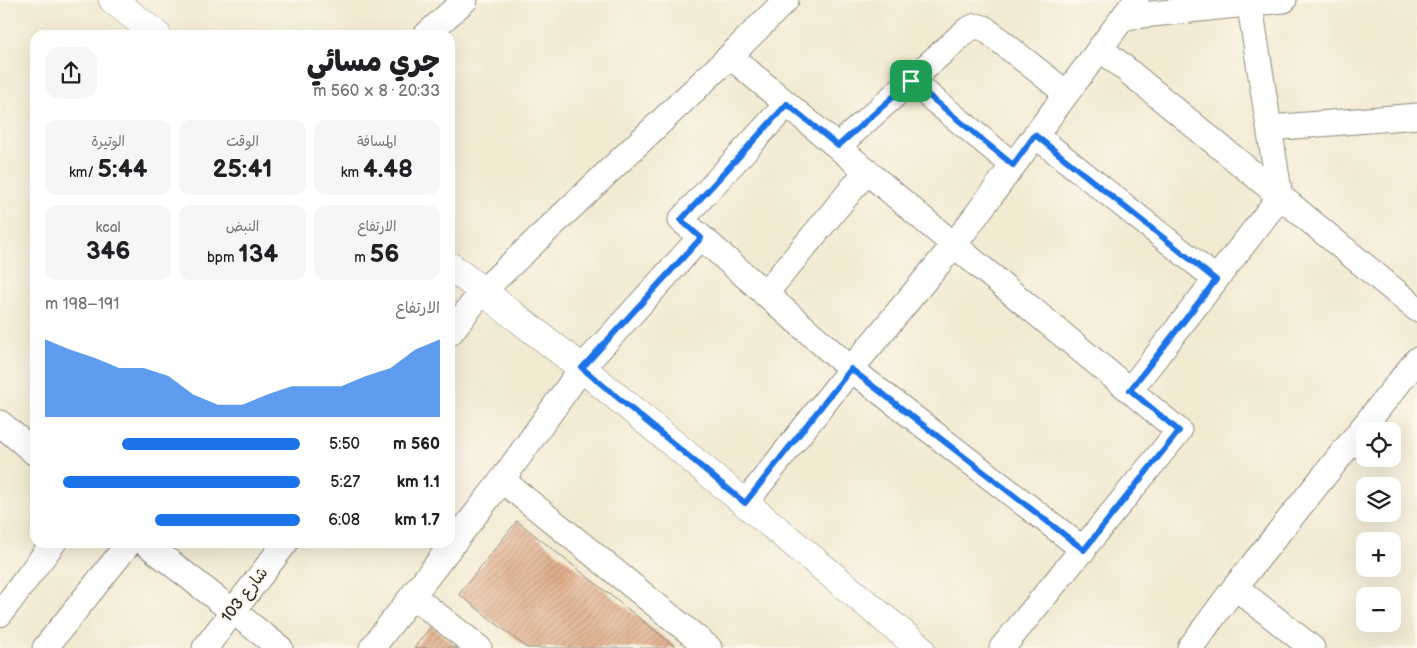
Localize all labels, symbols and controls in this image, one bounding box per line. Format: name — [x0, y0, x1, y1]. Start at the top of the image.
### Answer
text: جري مسائي — [307, 46, 440, 79]
button: share — [45, 47, 97, 99]
pin — [890, 60, 932, 102]
icon: arrive — [897, 67, 925, 95]
text: 20:33 · 8 × 560 m — [313, 82, 440, 101]
text: الوتيرة — [91, 133, 125, 150]
text: الوقت — [226, 133, 259, 150]
text: المسافة — [357, 133, 397, 150]
text: 5:44 — [98, 154, 147, 185]
text: 25:41 — [212, 154, 273, 185]
text: 4.48 — [363, 154, 413, 185]
text: /km — [69, 164, 98, 181]
text: km — [341, 164, 363, 181]
text: النبض — [226, 218, 259, 235]
text: الارتفاع — [357, 218, 396, 235]
text: kcal — [96, 219, 121, 236]
text: 346 — [86, 236, 130, 267]
text: 134 — [238, 239, 278, 270]
text: 56 — [370, 239, 399, 270]
text: bpm — [207, 249, 238, 266]
text: m — [354, 249, 370, 266]
text: 191–198 m — [45, 295, 120, 314]
text: الارتفاع — [395, 299, 440, 318]
map controls — [1356, 422, 1401, 632]
button: locate — [1356, 422, 1401, 467]
text: 5:50 — [329, 435, 360, 454]
text: 560 m — [393, 435, 440, 454]
text: 5:27 — [330, 473, 360, 492]
text: 1.1 km — [397, 473, 440, 492]
button: layers — [1356, 477, 1401, 522]
text: 6:08 — [328, 511, 360, 530]
text: 1.7 km — [395, 511, 440, 530]
button: + — [1356, 532, 1401, 577]
street label: شارع 103 — [218, 564, 273, 627]
button: − — [1356, 587, 1401, 632]

